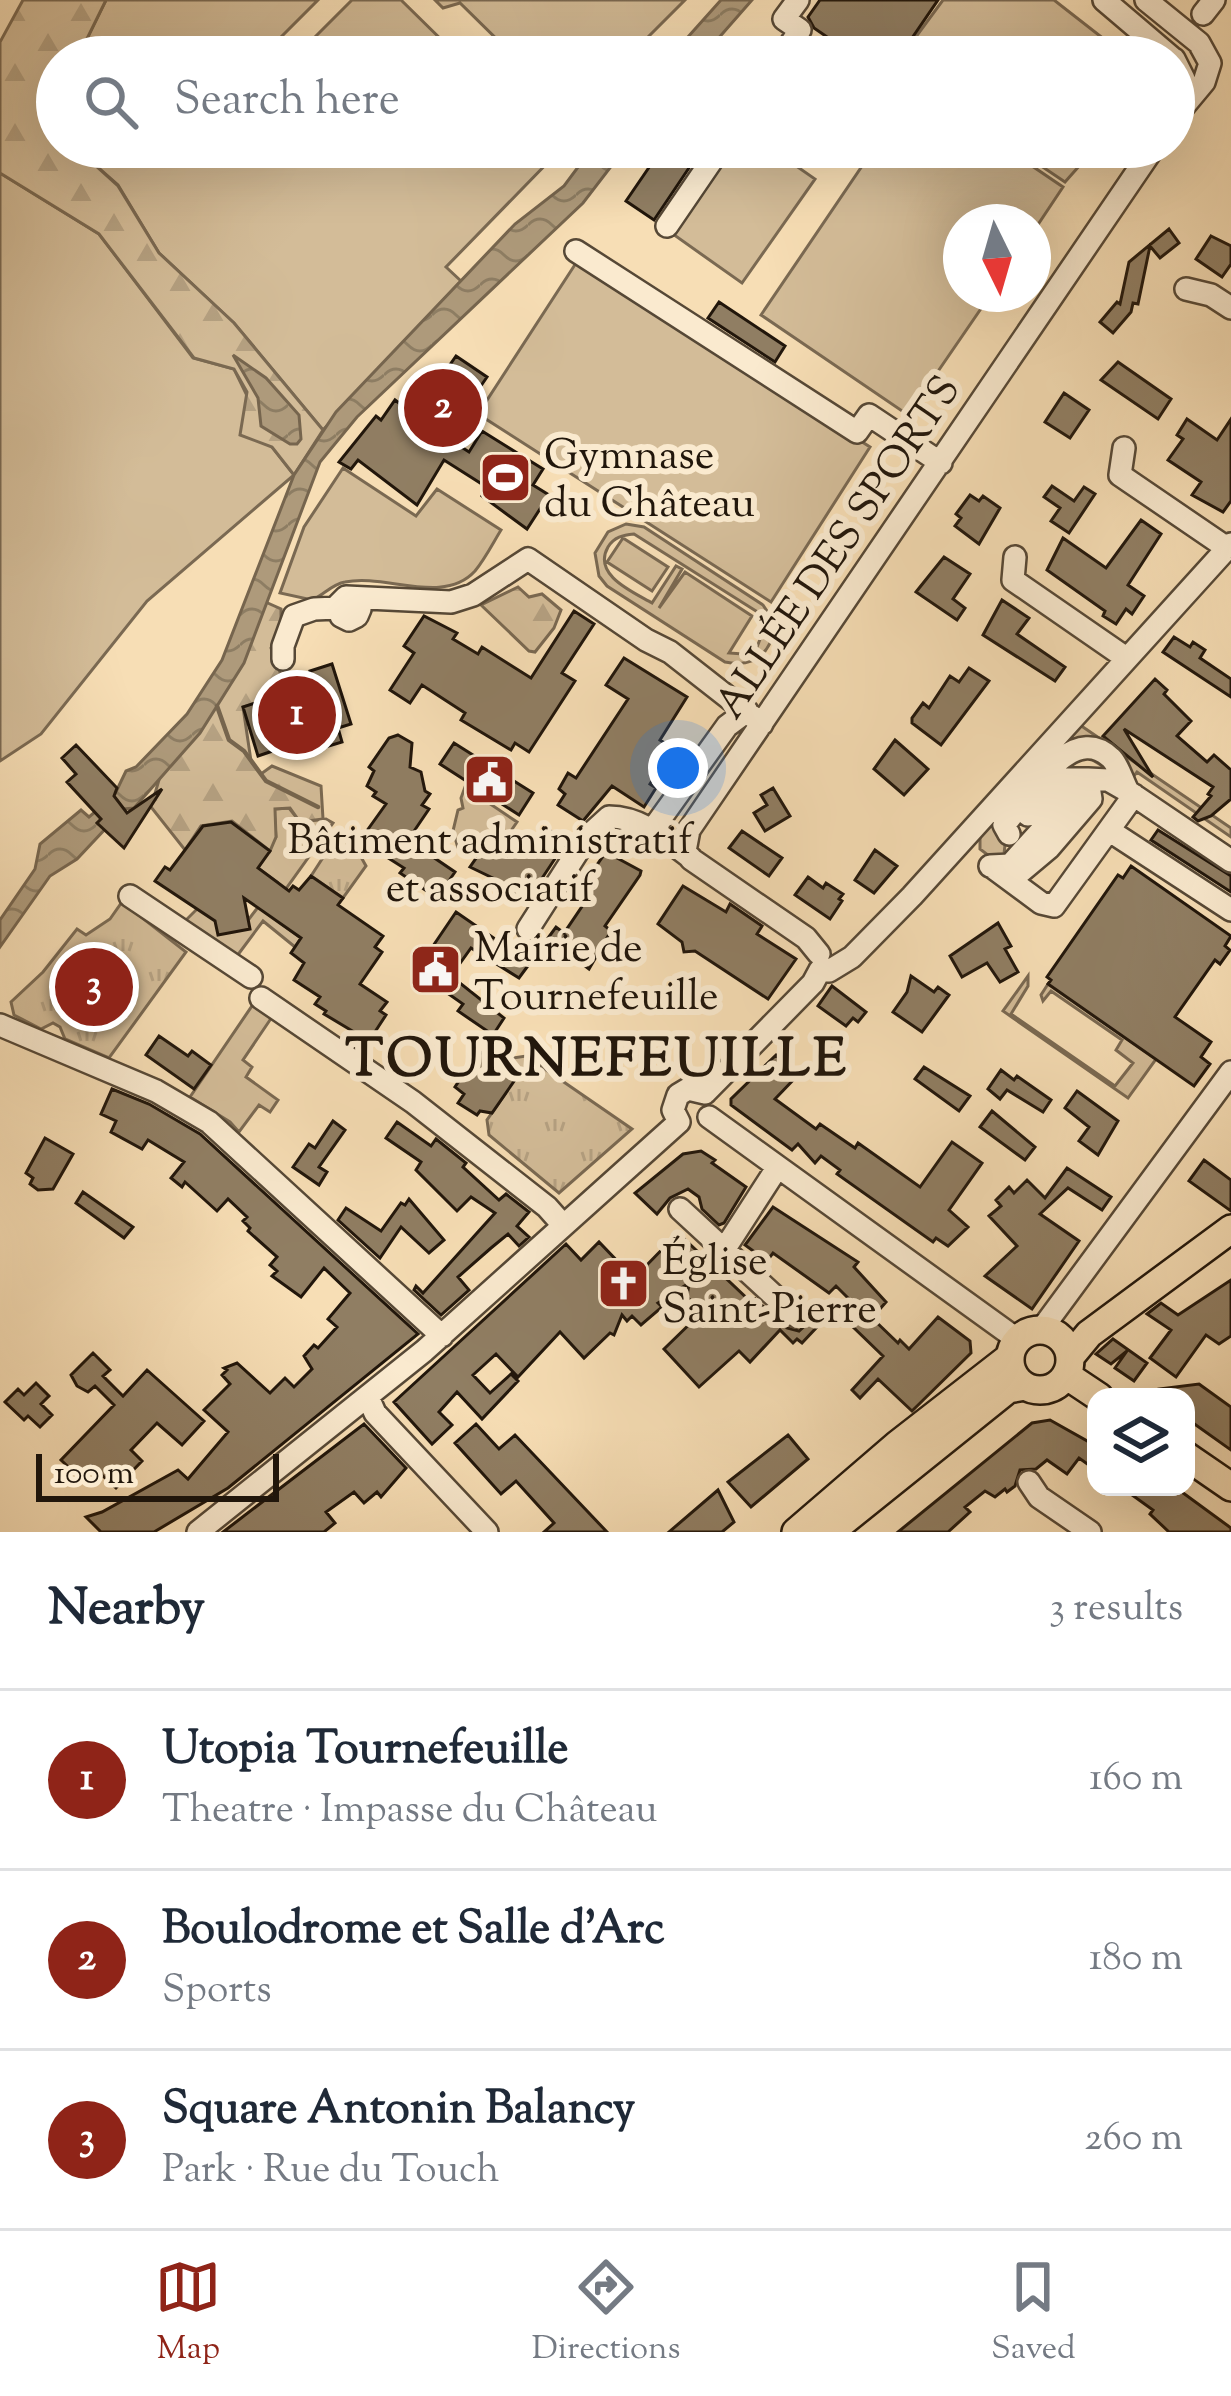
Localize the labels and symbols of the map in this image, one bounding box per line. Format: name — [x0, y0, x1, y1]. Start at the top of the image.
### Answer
north arrow — [943, 204, 1051, 312]
pin: 2 — [404, 363, 482, 453]
street label: ALLÉE DES SPORTS — [703, 365, 978, 732]
place label: Gymnase du Château — [544, 428, 755, 536]
sports icon: Gymnase du Château — [477, 449, 533, 505]
pin: 1 — [258, 670, 336, 760]
your location — [648, 738, 708, 798]
public building icon: Bâtiment administratif et associatif — [462, 751, 518, 807]
place label: Bâtiment administratif et associatif — [287, 813, 695, 921]
place label: Mairie de Tournefeuille — [474, 921, 719, 1029]
pin: 3 — [55, 942, 133, 1032]
public building icon: Mairie de Tournefeuille — [407, 942, 463, 998]
district label: TOURNEFEUILLE — [345, 1023, 849, 1101]
place label: Église Saint-Pierre — [662, 1234, 877, 1342]
church icon: Église Saint-Pierre — [595, 1255, 651, 1311]
scale bar — [36, 1448, 279, 1501]

